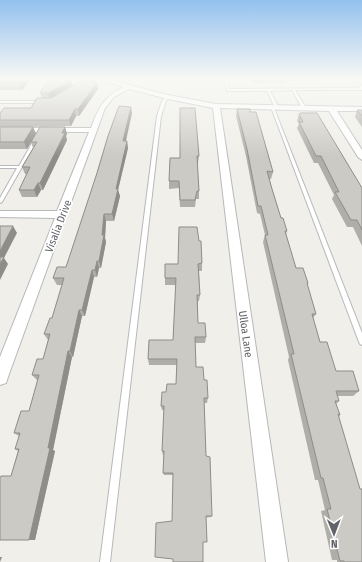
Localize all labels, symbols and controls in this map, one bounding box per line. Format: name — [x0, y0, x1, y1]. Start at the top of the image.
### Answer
street label: Visalia Drive — [43, 198, 74, 254]
street label: Ulloa Lane — [236, 310, 255, 358]
north arrow — [314, 514, 354, 554]
text: N — [331, 537, 338, 550]

